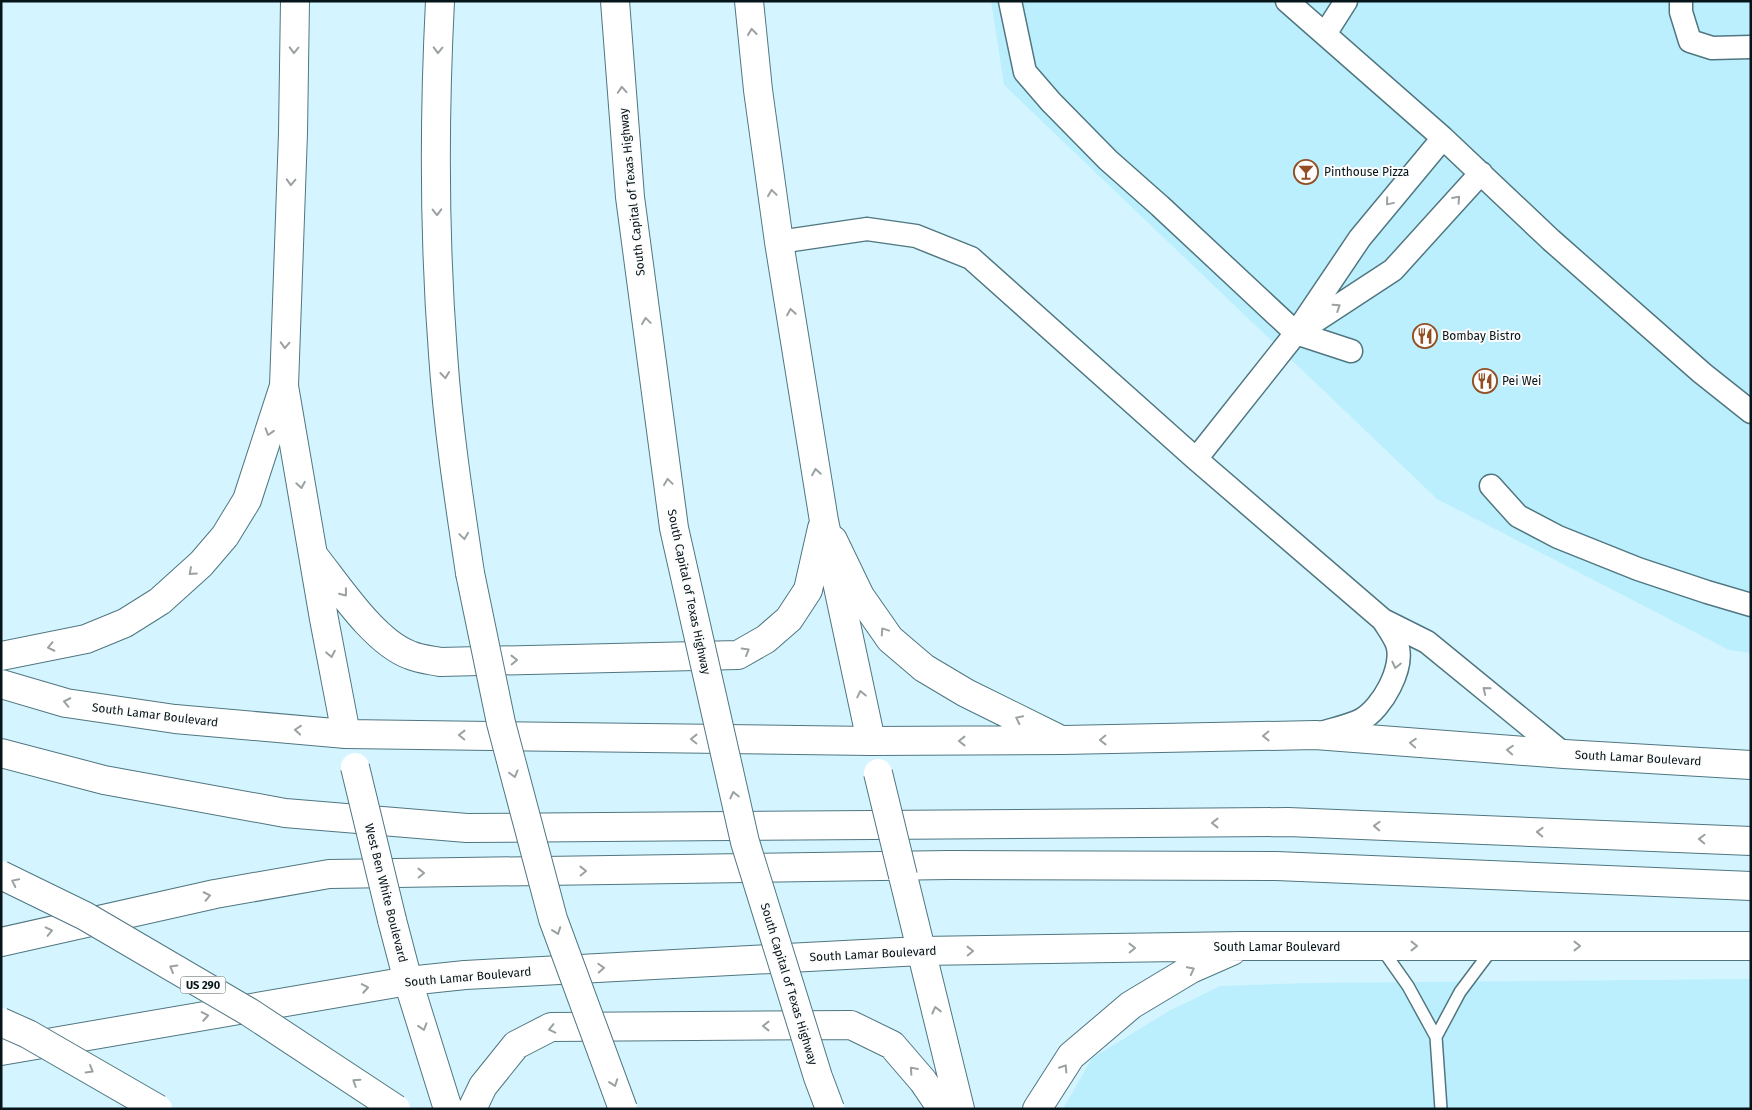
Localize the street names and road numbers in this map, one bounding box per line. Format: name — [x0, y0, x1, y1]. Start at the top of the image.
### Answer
street label: South Capital of Texas Highway — [616, 107, 648, 277]
street label: South Capital of Texas Highway — [665, 508, 713, 676]
street label: South Lamar Boulevard — [91, 700, 219, 730]
street label: South Lamar Boulevard — [1574, 748, 1702, 768]
street label: West Ben White Boulevard — [362, 822, 410, 964]
street label: South Capital of Texas Highway — [758, 901, 820, 1067]
street label: South Lamar Boulevard — [1213, 940, 1341, 954]
street label: South Lamar Boulevard — [809, 944, 937, 964]
street label: South Lamar Boulevard — [404, 964, 532, 990]
road number: US 290 — [180, 976, 226, 994]

